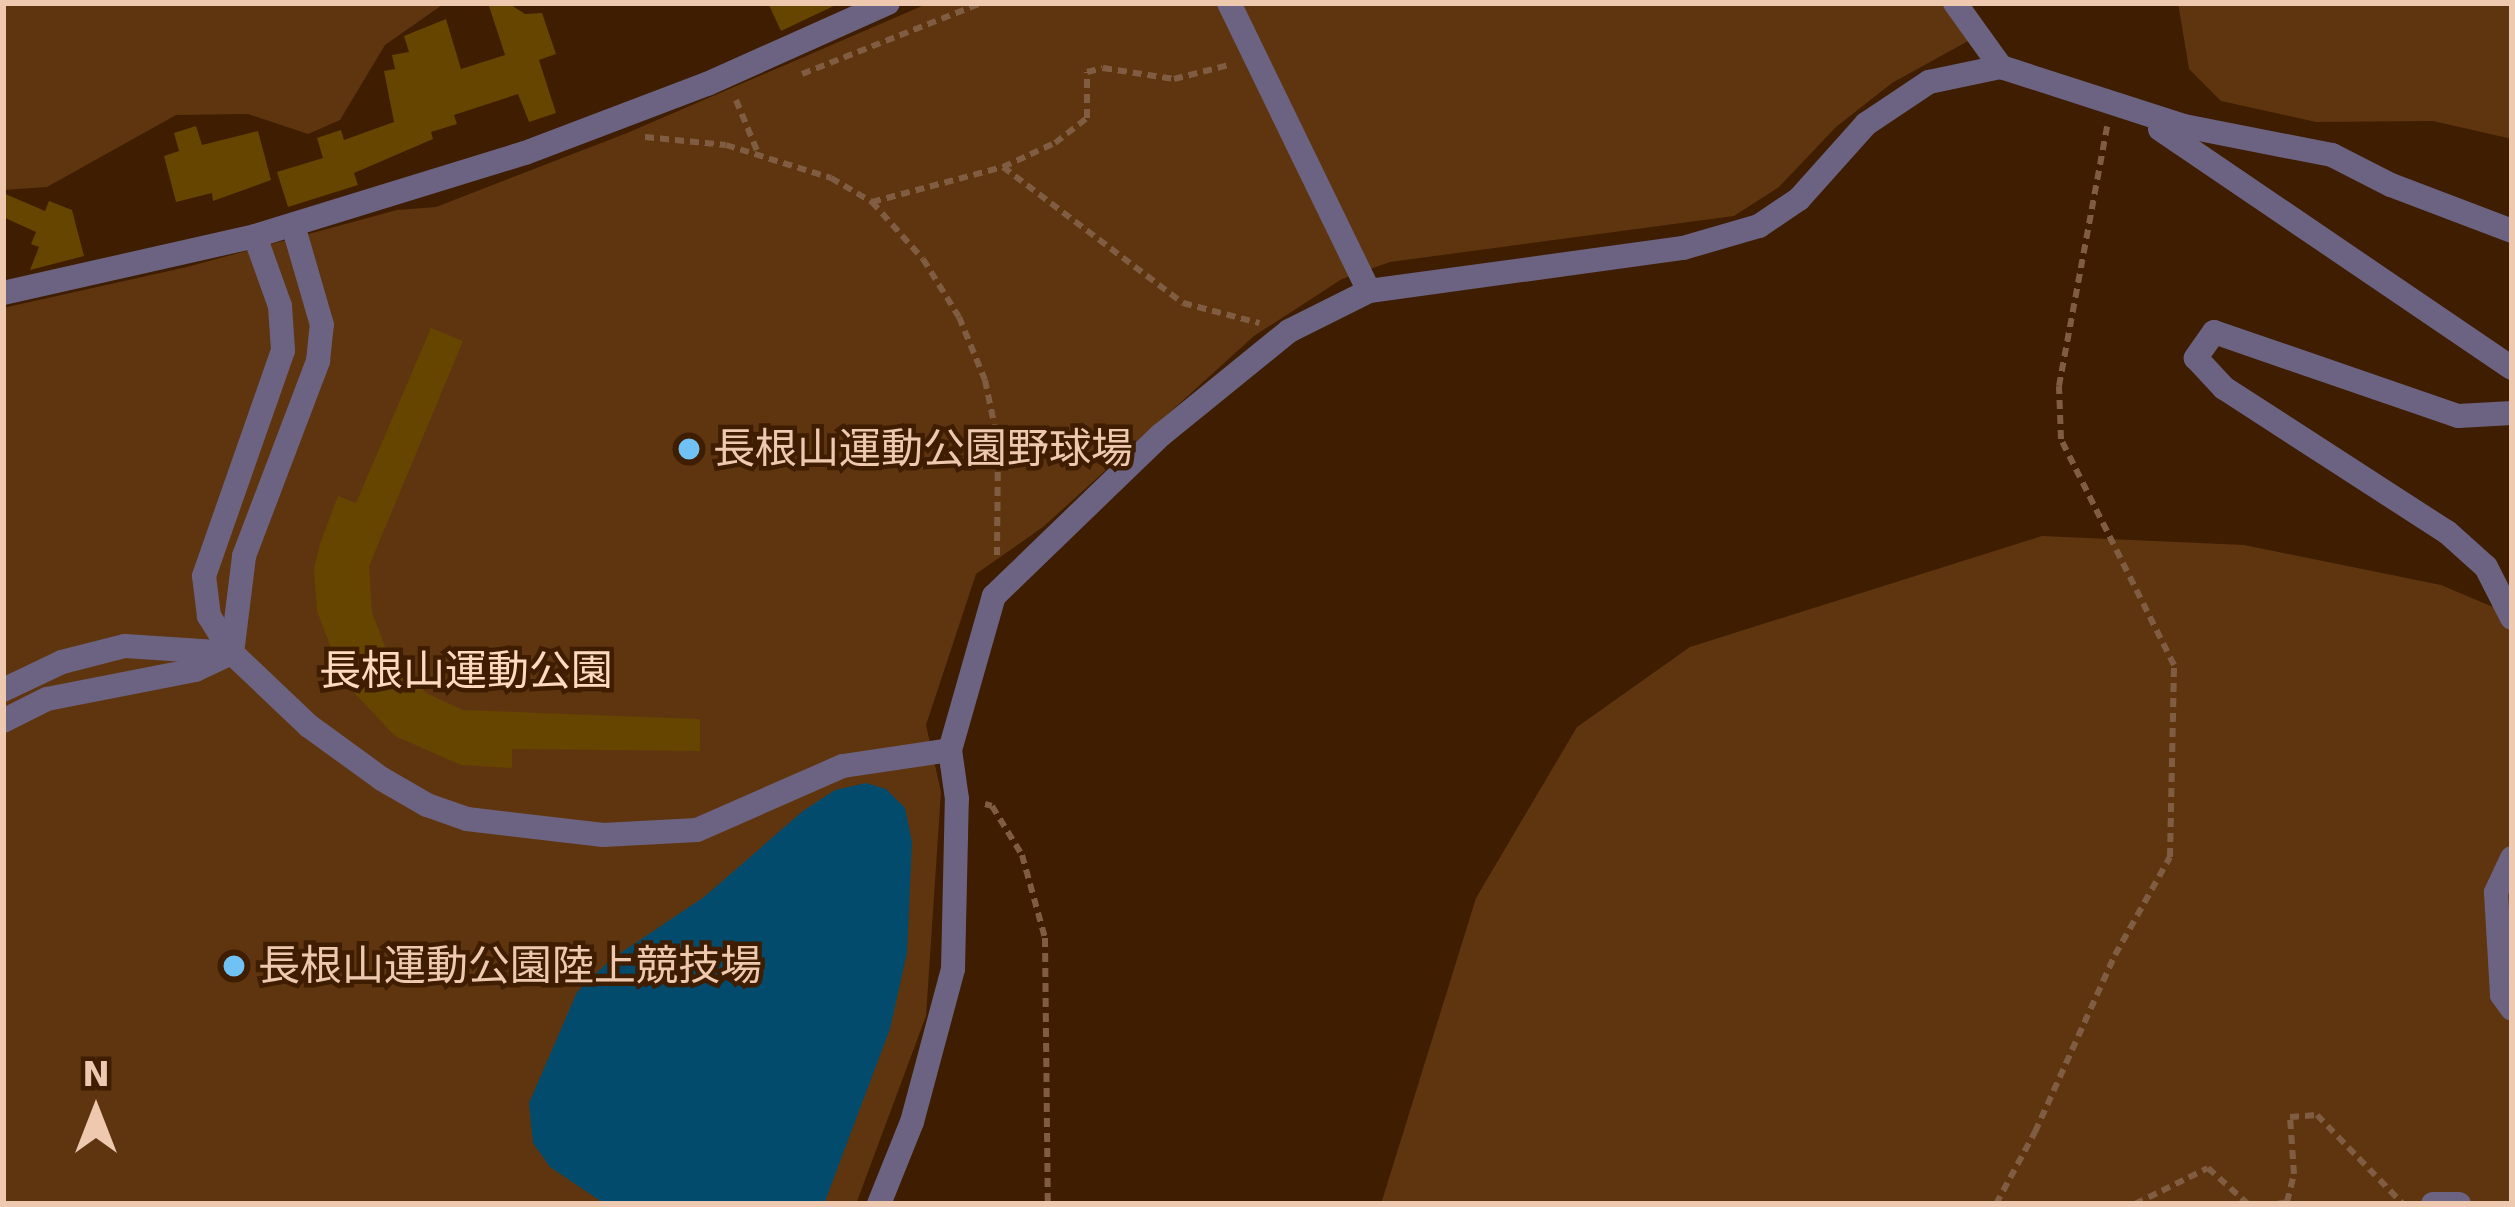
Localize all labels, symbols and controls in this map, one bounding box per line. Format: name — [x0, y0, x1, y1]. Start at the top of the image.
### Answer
place label: 長根山運動公園野球場 — [713, 424, 1133, 474]
marker: 長根山運動公園野球場 — [676, 436, 702, 462]
park label: 長根山運動公園 — [319, 646, 613, 696]
place label: 長根山運動公園陸上競技場 — [258, 941, 762, 991]
marker: 長根山運動公園陸上競技場 — [221, 953, 247, 979]
north arrow — [36, 1051, 156, 1171]
text: N — [82, 1055, 110, 1094]

